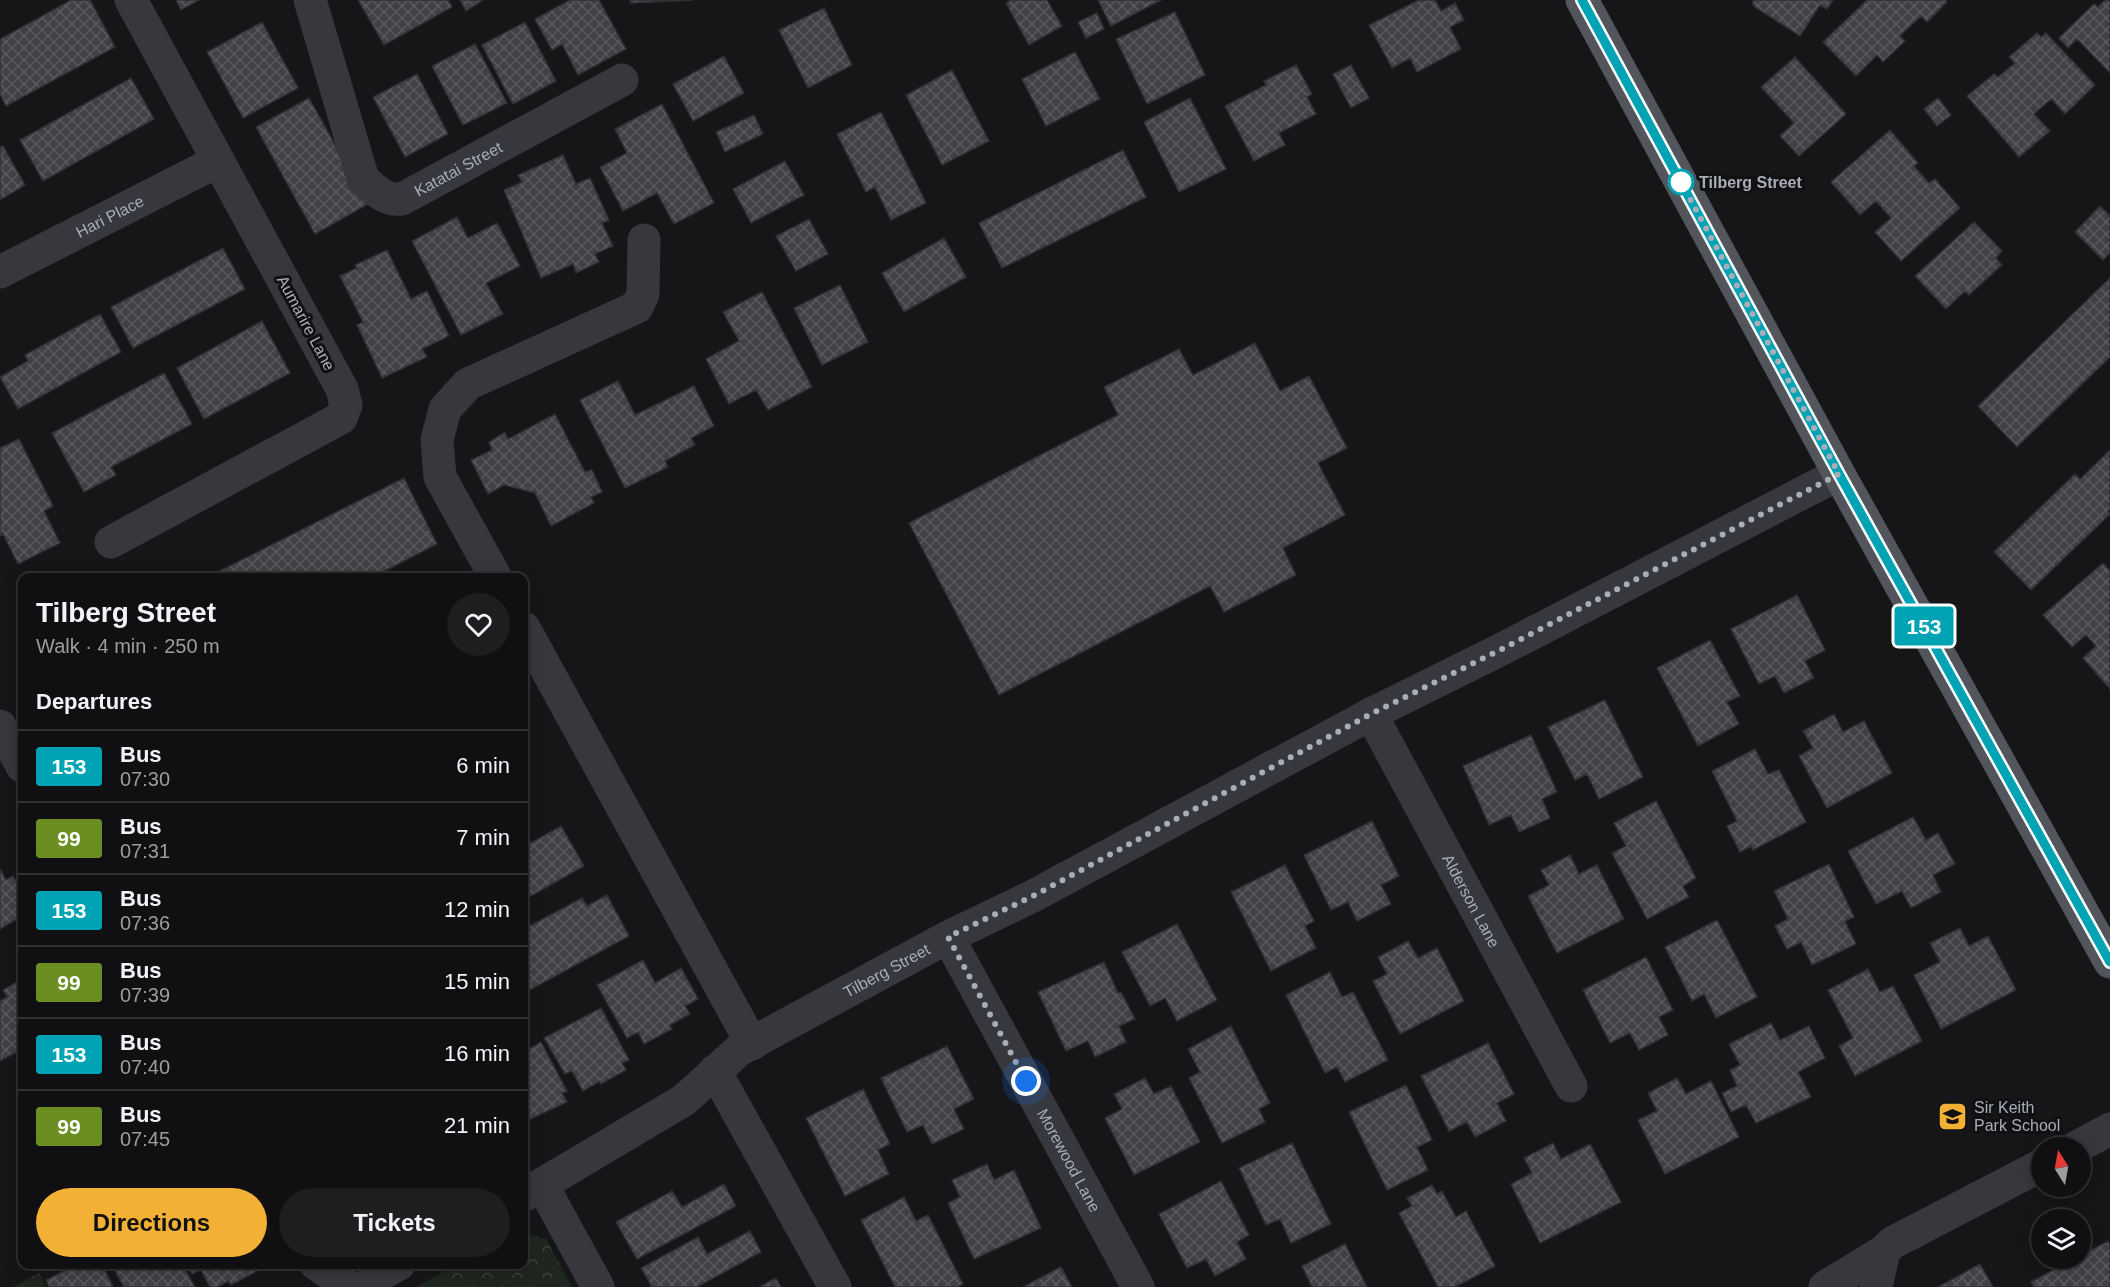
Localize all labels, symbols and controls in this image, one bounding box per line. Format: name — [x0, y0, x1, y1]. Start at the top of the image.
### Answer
street label: Katatai Street — [411, 138, 505, 199]
marker: Tilberg Street — [1668, 169, 1694, 195]
place label: Tilberg Street — [1699, 174, 1803, 191]
street label: Hari Place — [73, 192, 146, 241]
street label: Aumarire Lane — [274, 273, 338, 373]
button: heart — [447, 593, 510, 656]
text: Tilberg Street — [36, 597, 216, 628]
line badge: 153 — [1890, 606, 1958, 646]
text: 153 — [1906, 615, 1942, 638]
text: Walk · 4 min · 250 m — [36, 635, 220, 657]
text: Departures — [36, 689, 152, 714]
text: Bus — [120, 742, 162, 767]
text: 6 min — [456, 753, 510, 778]
text: 153 — [51, 755, 87, 778]
text: 07:30 — [120, 768, 170, 790]
text: Bus — [120, 814, 162, 839]
text: 7 min — [456, 825, 510, 850]
text: 99 — [57, 827, 81, 850]
text: 07:31 — [120, 840, 170, 862]
street label: Alderson Lane — [1439, 851, 1503, 950]
text: Bus — [120, 886, 162, 911]
text: 12 min — [444, 897, 510, 922]
text: 153 — [51, 899, 87, 922]
text: 07:36 — [120, 912, 170, 934]
street label: Tilberg Street — [840, 940, 933, 1000]
text: Bus — [120, 958, 162, 983]
text: 15 min — [444, 969, 510, 994]
text: 99 — [57, 971, 81, 994]
text: 07:39 — [120, 984, 170, 1006]
text: Bus — [120, 1030, 162, 1055]
text: 16 min — [444, 1041, 510, 1066]
text: 153 — [51, 1043, 87, 1066]
text: 07:40 — [120, 1056, 170, 1078]
your location — [1011, 1066, 1041, 1096]
place label: Sir Keith Park School — [1974, 1099, 2060, 1134]
school or university icon: Sir Keith Park School — [1937, 1100, 1969, 1132]
text: Bus — [120, 1102, 162, 1127]
street label: Morewood Lane — [1034, 1106, 1104, 1215]
text: 21 min — [444, 1113, 510, 1138]
text: 99 — [57, 1115, 81, 1138]
text: 07:45 — [120, 1128, 170, 1150]
north arrow — [2031, 1137, 2091, 1197]
map controls — [2031, 1137, 2091, 1269]
button: Directions — [36, 1188, 267, 1257]
button: Tickets — [279, 1188, 510, 1257]
button: layers — [2031, 1209, 2091, 1269]

